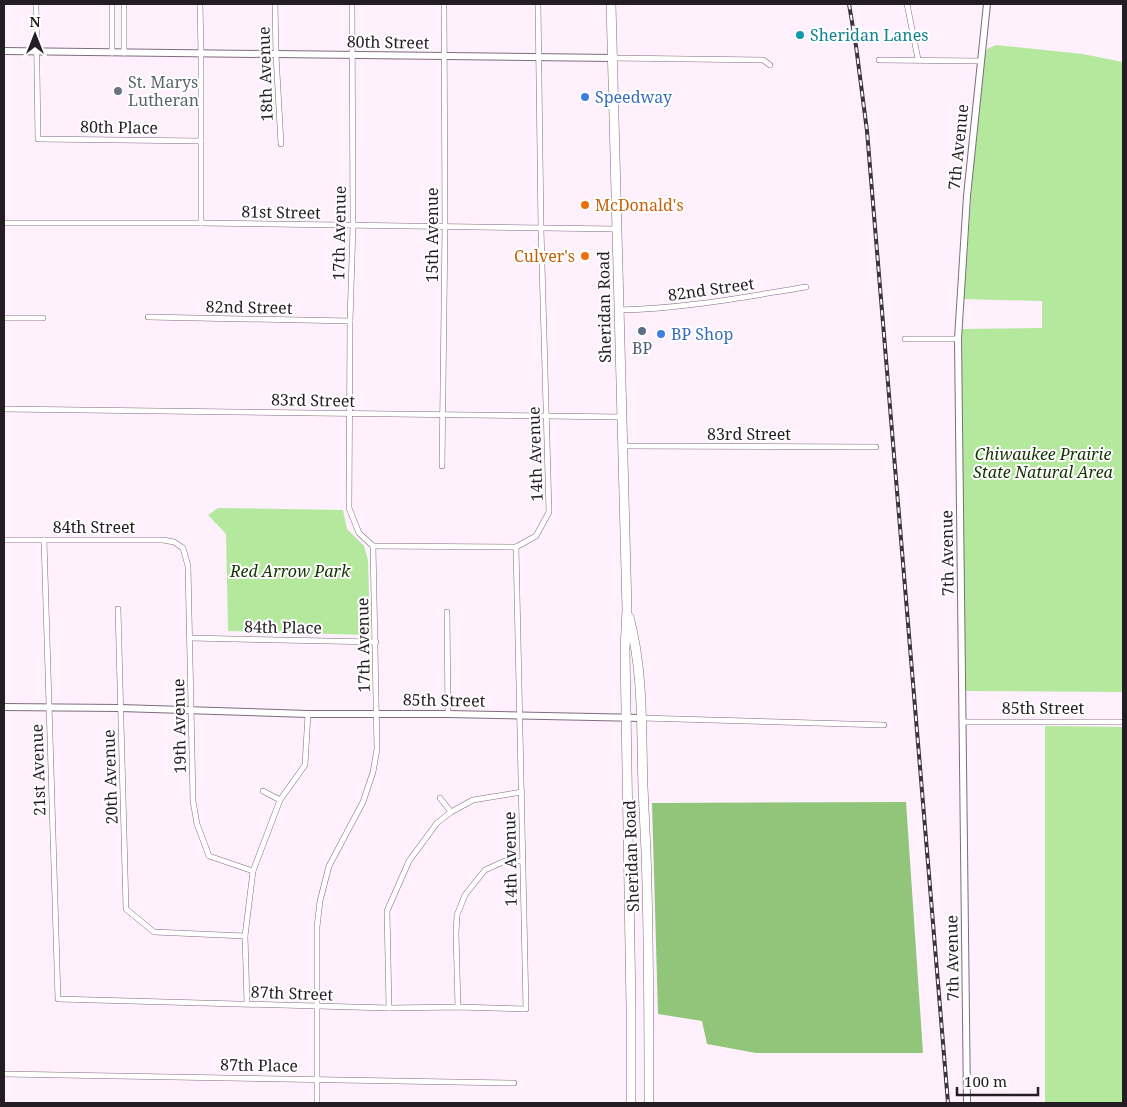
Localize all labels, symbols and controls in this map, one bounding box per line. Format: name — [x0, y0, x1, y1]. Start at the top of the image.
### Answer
north arrow — [10, 10, 60, 60]
text: N — [29, 12, 41, 31]
place label: Sheridan Lanes — [810, 24, 928, 46]
street label: 18th Avenue — [252, 26, 278, 122]
marker: Sheridan Lanes — [794, 29, 806, 41]
street label: 80th Street — [347, 30, 430, 54]
place label: St. Marys Lutheran — [128, 71, 199, 111]
marker: St. Marys Lutheran — [112, 85, 124, 97]
place label: Speedway — [595, 86, 673, 108]
marker: Speedway — [579, 91, 591, 103]
street label: 7th Avenue — [943, 103, 973, 191]
street label: 80th Place — [80, 115, 158, 139]
street label: 17th Avenue — [327, 185, 351, 281]
street label: 15th Avenue — [421, 187, 443, 283]
place label: McDonald's — [595, 194, 684, 216]
marker: McDonald's — [579, 199, 591, 211]
street label: 81st Street — [241, 200, 321, 224]
place label: Culver's — [514, 245, 575, 267]
marker: Culver's — [579, 250, 591, 262]
street label: Sheridan Road — [592, 251, 616, 363]
street label: 82nd Street — [666, 272, 756, 306]
street label: 82nd Street — [205, 295, 293, 319]
place label: BP Shop — [671, 323, 733, 345]
marker: BP — [636, 325, 648, 337]
marker: BP Shop — [655, 328, 667, 340]
place label: BP — [632, 337, 652, 359]
street label: 83rd Street — [271, 388, 356, 412]
street label: 14th Avenue — [522, 406, 548, 502]
street label: 83rd Street — [707, 423, 791, 445]
park label: Chiwaukee Prairie State Natural Area — [973, 443, 1114, 483]
street label: 7th Avenue — [935, 510, 959, 596]
street label: 84th Street — [53, 516, 136, 538]
park label: Red Arrow Park — [229, 560, 351, 582]
street label: 17th Avenue — [351, 597, 375, 693]
street label: 84th Place — [244, 615, 322, 639]
street label: 19th Avenue — [167, 678, 191, 774]
street label: 85th Street — [403, 688, 486, 712]
street label: 85th Street — [1002, 697, 1085, 719]
street label: 21st Avenue — [25, 724, 51, 816]
street label: 20th Avenue — [97, 729, 123, 825]
street label: Sheridan Road — [618, 799, 644, 912]
street label: 14th Avenue — [498, 811, 522, 907]
street label: 7th Avenue — [940, 915, 964, 1001]
street label: 87th Street — [250, 981, 334, 1005]
street label: 87th Place — [220, 1053, 298, 1077]
scale bar — [957, 1064, 1038, 1096]
text: 100 m — [964, 1071, 1007, 1091]

